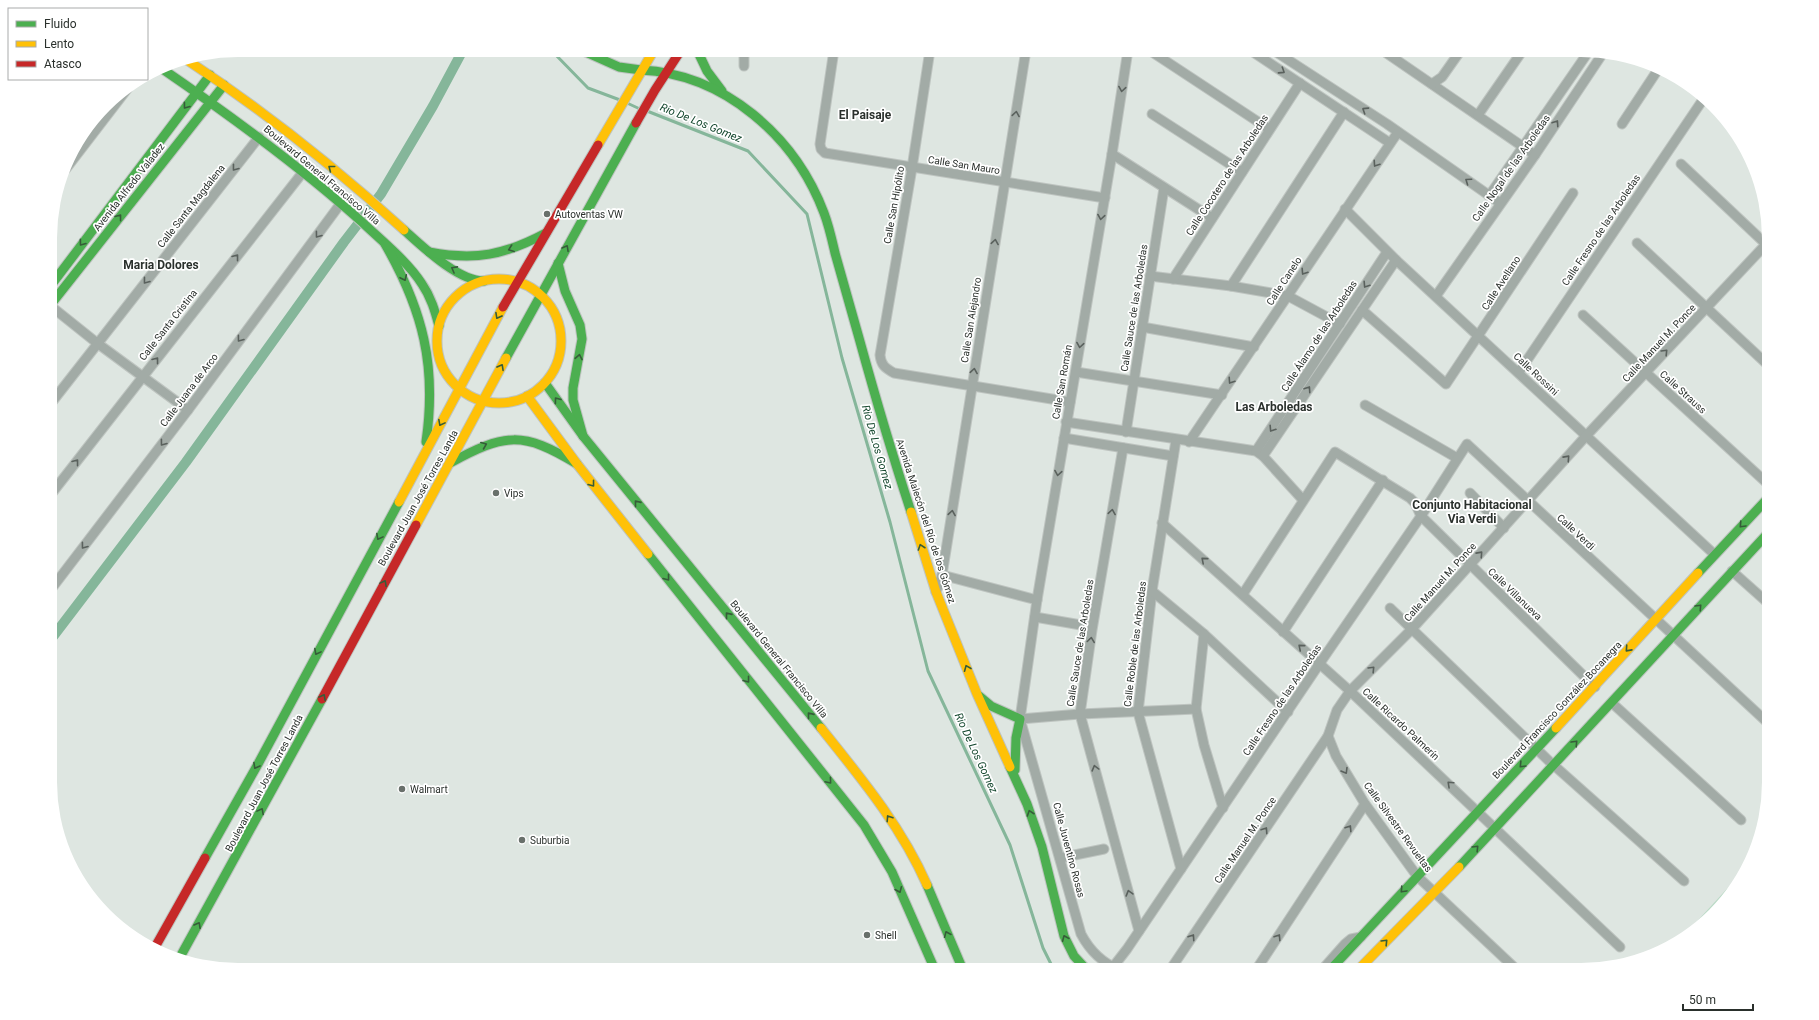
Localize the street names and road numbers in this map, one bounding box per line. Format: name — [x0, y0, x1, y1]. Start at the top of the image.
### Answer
street label: Calle Cocotero de las Arboledas — [1184, 112, 1270, 238]
street label: Calle Nogal de las Arboledas — [1470, 113, 1552, 223]
street label: Boulevard General Francisco Villa — [262, 123, 382, 227]
street label: Avenida Alfredo Valadez — [91, 141, 167, 233]
street label: Calle San Mauro — [927, 154, 1001, 176]
street label: Calle Santa Magdalena — [155, 162, 227, 250]
street label: Calle San Hipólito — [882, 165, 906, 245]
street label: Calle Fresno de las Arboledas — [1560, 172, 1642, 288]
street label: Calle Sauce de las Arboledas — [1119, 244, 1149, 372]
street label: Calle Canelo — [1264, 254, 1304, 307]
street label: Calle Avellano — [1479, 254, 1523, 312]
street label: Calle San Alejandro — [959, 276, 983, 363]
street label: Calle Álamo de las Arboledas — [1278, 278, 1359, 394]
street label: Calle Santa Cristina — [137, 287, 199, 363]
street label: Calle Manuel M. Ponce — [1620, 302, 1698, 384]
street label: Calle San Román — [1050, 344, 1074, 420]
street label: Calle Rossini — [1511, 350, 1561, 398]
street label: Calle Juana de Arco — [158, 351, 220, 429]
street label: Calle Strauss — [1658, 368, 1708, 416]
street label: Boulevard Juan José Torres Landa — [376, 428, 460, 568]
street label: Avenida Malecón del Río de los Gómez — [894, 437, 958, 605]
street label: Calle Verdi — [1555, 512, 1597, 552]
street label: Calle Manuel M. Ponce — [1402, 540, 1478, 624]
street label: Calle Villanueva — [1486, 566, 1544, 622]
street label: Calle Sauce de las Arboledas — [1065, 579, 1095, 707]
street label: Calle Roble de las Arboledas — [1122, 581, 1148, 707]
street label: Boulevard General Francisco Villa — [728, 598, 830, 720]
street label: Boulevard Francisco González Bocanegra — [1490, 639, 1624, 781]
street label: Calle Fresno de las Arboledas — [1241, 642, 1323, 758]
street label: Calle Ricardo Palmerín — [1360, 686, 1442, 762]
street label: Boulevard Juan José Torres Landa — [223, 713, 305, 853]
street label: Calle Silvestre Revueltas — [1362, 780, 1434, 874]
street label: Calle Manuel M. Ponce — [1212, 795, 1278, 885]
street label: Calle Juventino Rosas — [1051, 801, 1087, 899]

